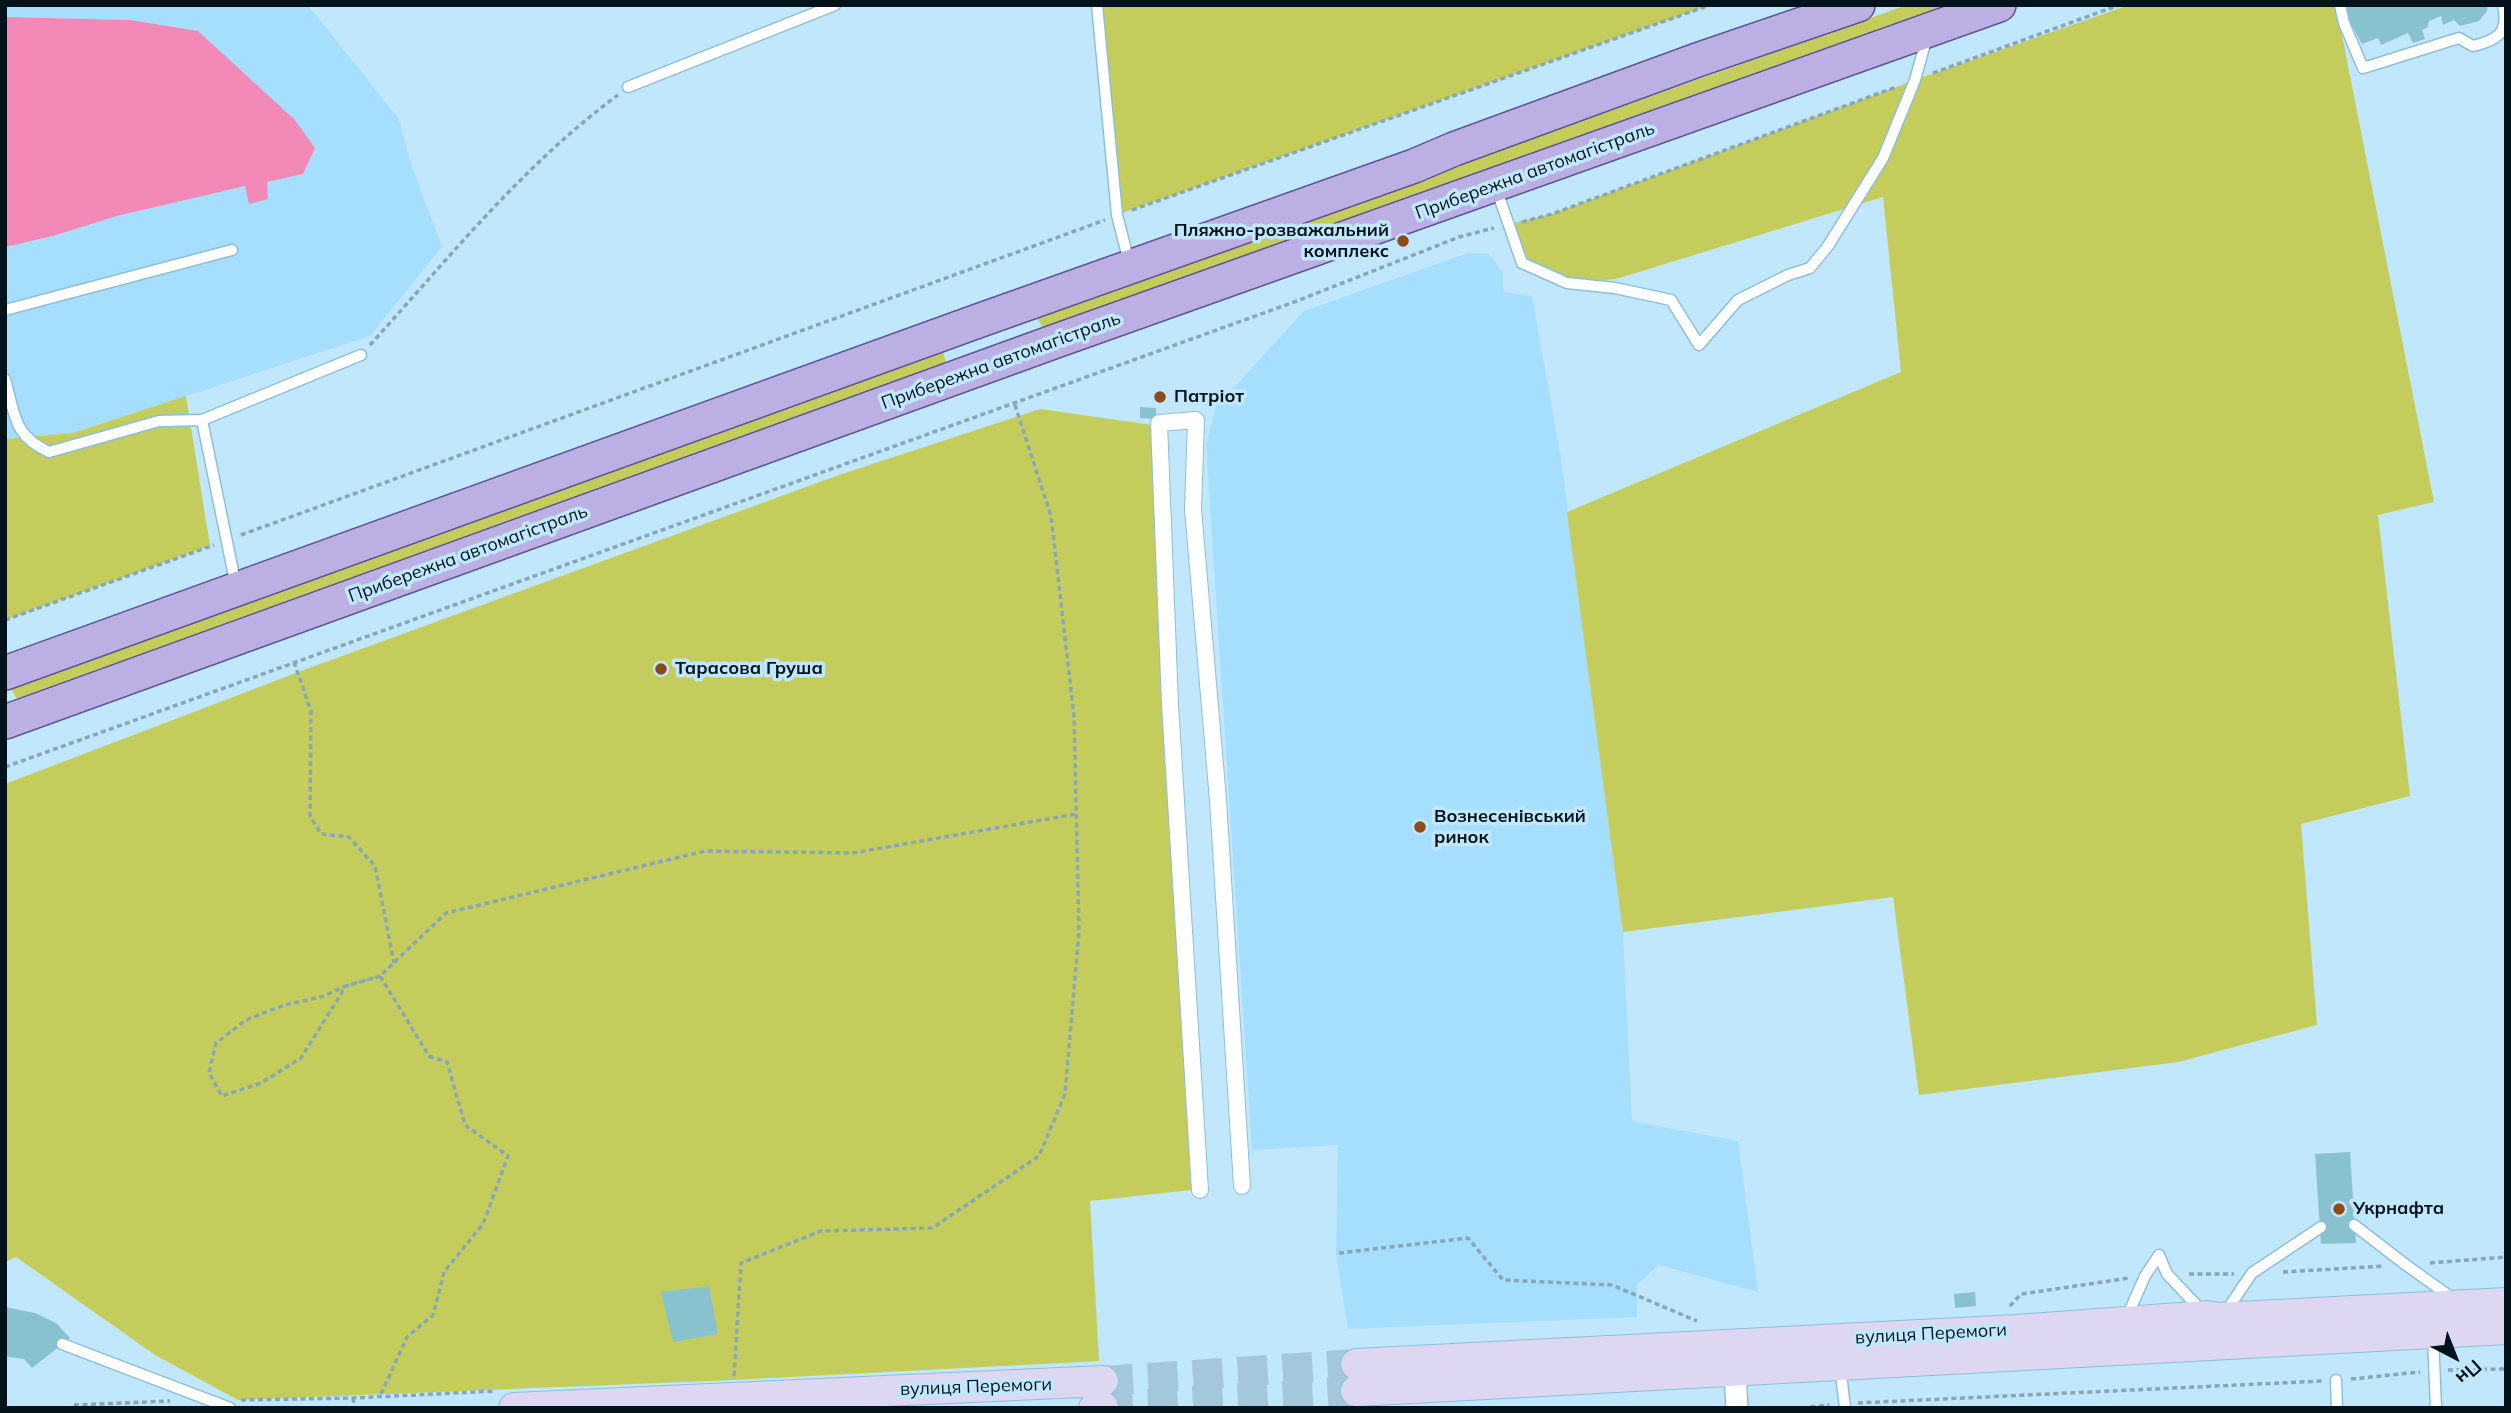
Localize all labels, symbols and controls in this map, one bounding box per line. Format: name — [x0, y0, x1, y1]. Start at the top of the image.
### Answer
street label: Прибережна автомагістраль — [1412, 118, 1658, 224]
place label: Пляжно-розважальний комплекс — [1174, 220, 1389, 262]
marker: Пляжно-розважальний комплекс — [1395, 233, 1411, 249]
street label: Прибережна автомагістраль — [878, 308, 1124, 414]
place label: Патріот — [1174, 386, 1244, 408]
marker: Патріот — [1152, 389, 1168, 405]
street label: Прибережна автомагістраль — [345, 501, 591, 607]
place label: Тарасова Груша — [675, 658, 823, 680]
marker: Тарасова Груша — [653, 661, 669, 677]
place label: Вознесенівський ринок — [1434, 806, 1586, 848]
marker: Вознесенівський ринок — [1412, 819, 1428, 835]
place label: Укрнафта — [2353, 1198, 2444, 1220]
marker: Укрнафта — [2331, 1201, 2347, 1217]
street label: вулиця Перемоги — [1854, 1319, 2008, 1349]
north arrow — [2420, 1322, 2490, 1392]
text: Пн — [2451, 1355, 2487, 1390]
street label: вулиця Перемоги — [900, 1374, 1052, 1400]

